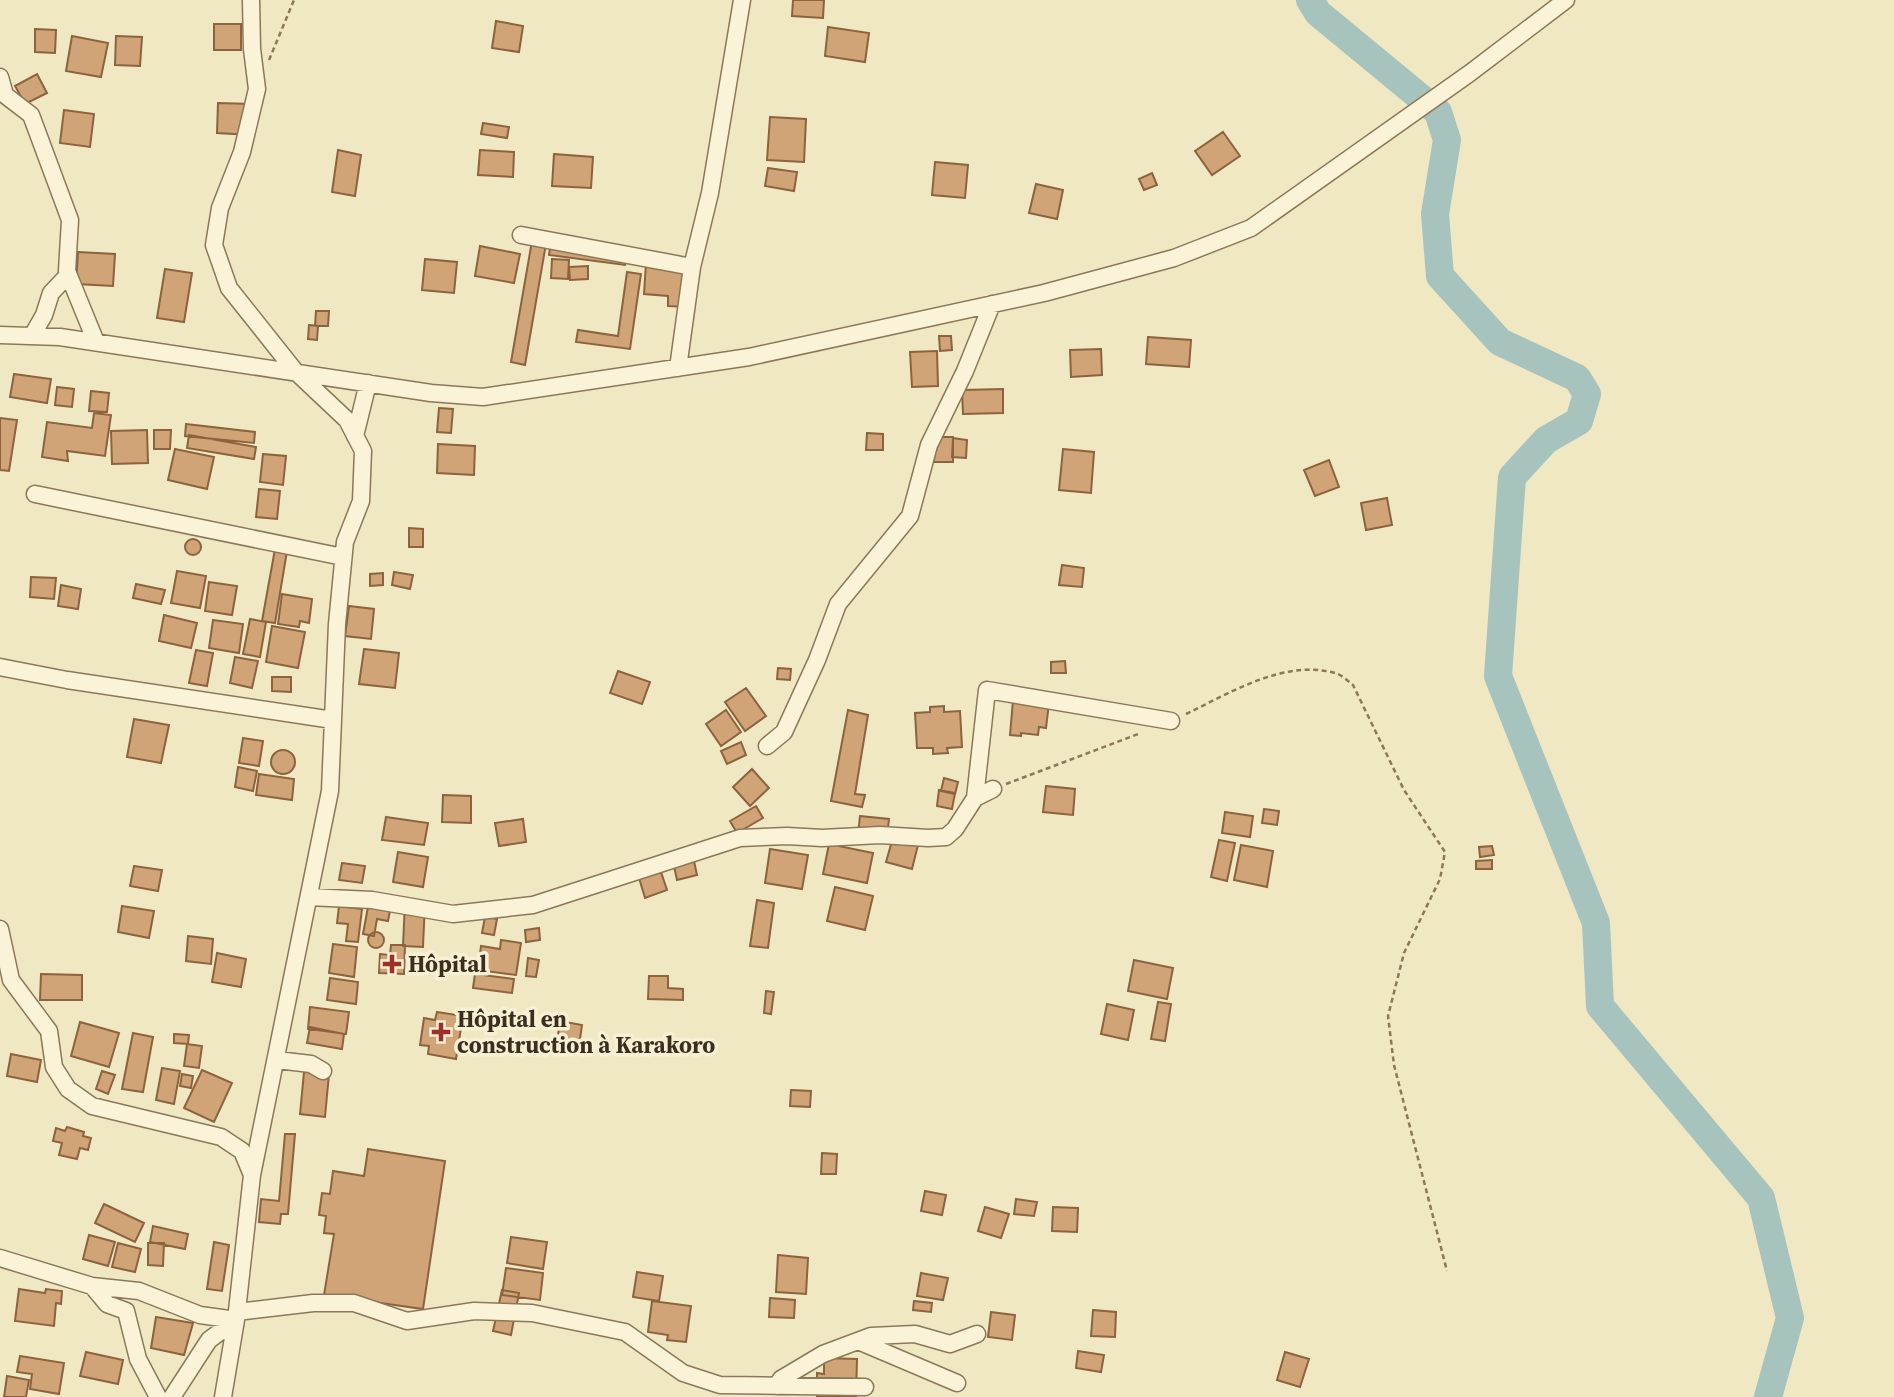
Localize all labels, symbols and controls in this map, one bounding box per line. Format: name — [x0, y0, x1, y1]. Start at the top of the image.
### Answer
place label: Hôpital — [408, 948, 487, 980]
marker: Hôpital — [382, 954, 402, 974]
place label: Hôpital en construction à Karakoro — [457, 1003, 715, 1061]
marker: Hôpital en construction à Karakoro — [431, 1022, 451, 1042]

